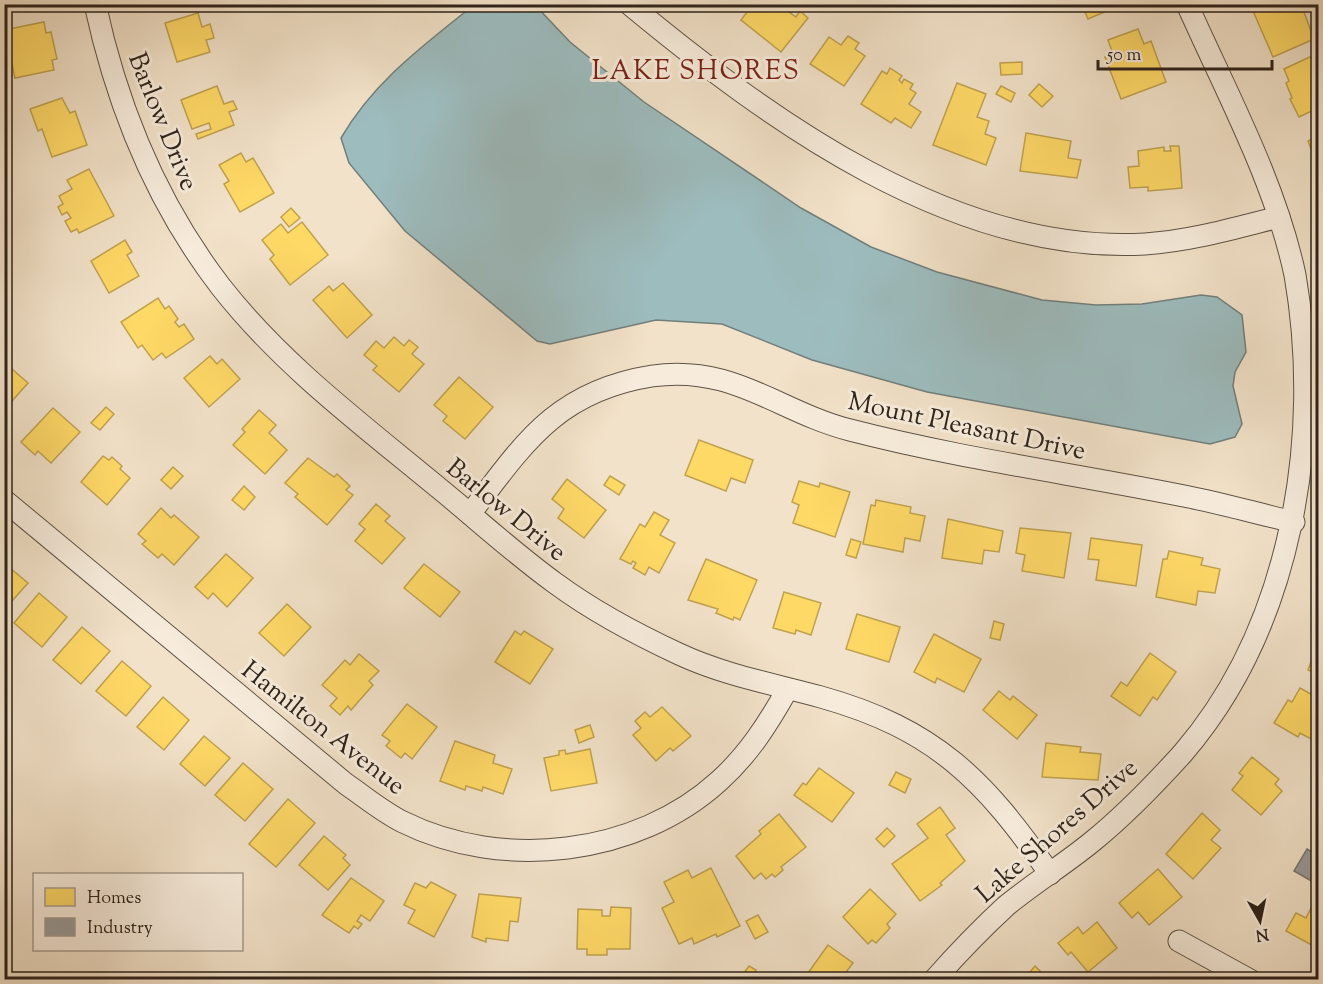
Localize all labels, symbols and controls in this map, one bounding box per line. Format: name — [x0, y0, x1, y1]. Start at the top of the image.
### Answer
scale bar — [1098, 33, 1272, 71]
text: 50 m — [1106, 43, 1142, 69]
street label: Barlow Drive — [117, 47, 206, 196]
district label: LAKE SHORES — [592, 53, 800, 92]
street label: Mount Pleasant Drive — [844, 384, 1089, 471]
street label: Barlow Drive — [437, 451, 574, 571]
street label: Hamilton Avenue — [233, 653, 412, 805]
street label: Lake Shores Drive — [969, 751, 1147, 913]
legend — [33, 873, 243, 951]
text: Homes — [87, 886, 141, 912]
north arrow — [1230, 891, 1290, 951]
text: Industry — [87, 916, 153, 942]
text: N — [1254, 921, 1270, 946]

